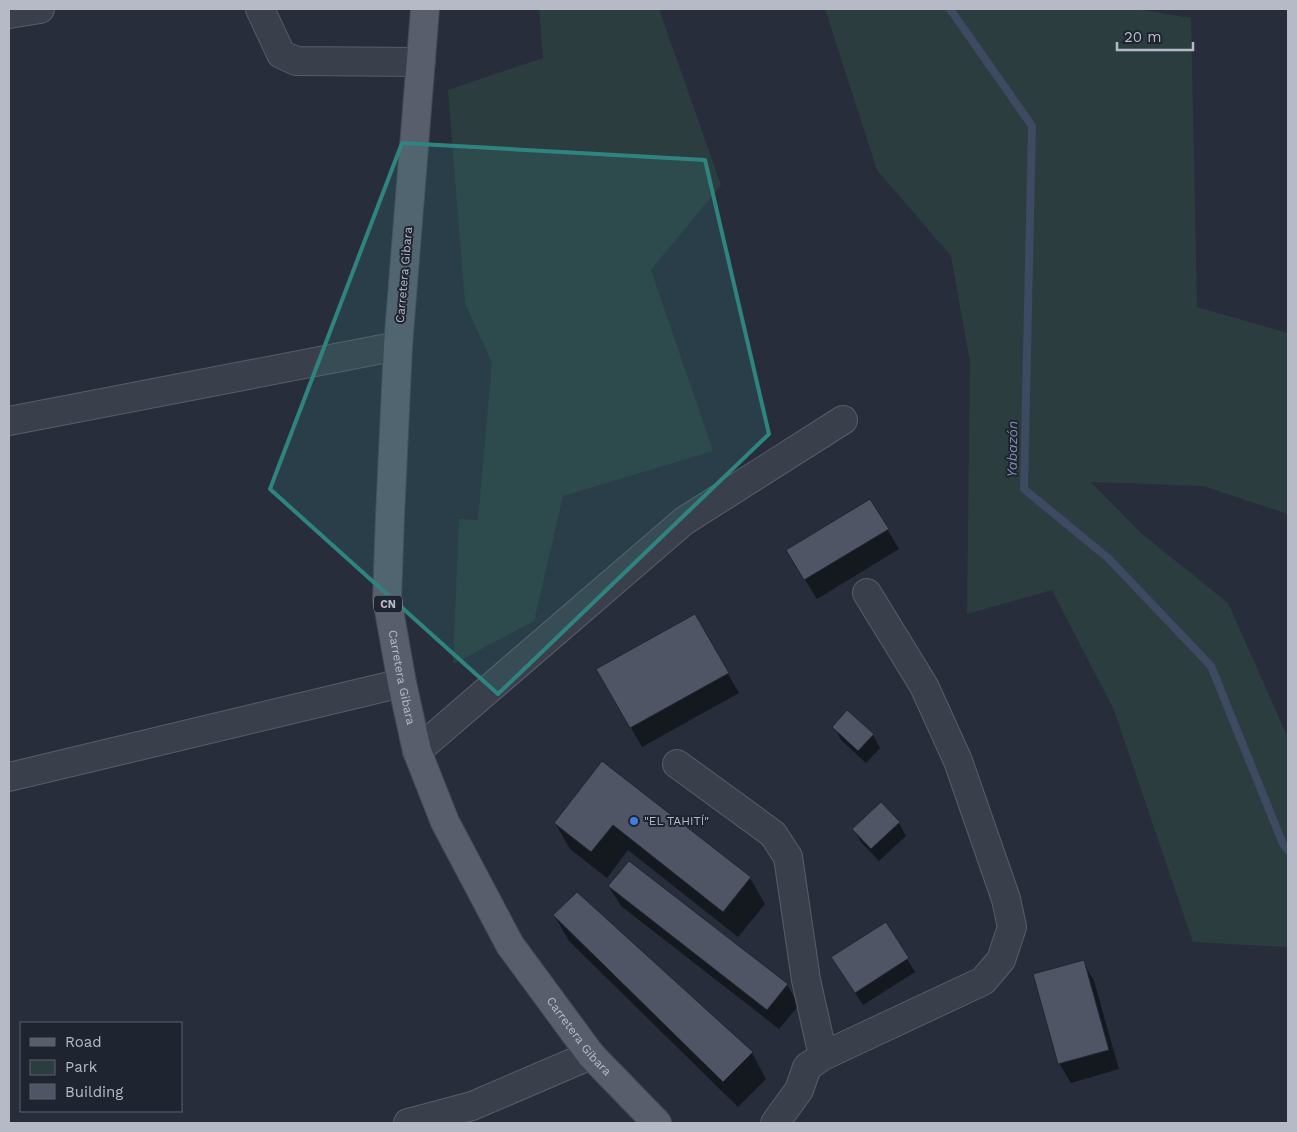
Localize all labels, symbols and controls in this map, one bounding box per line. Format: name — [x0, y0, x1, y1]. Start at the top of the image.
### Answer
scale bar — [1117, 20, 1193, 52]
text: 20 m — [1124, 28, 1162, 46]
street label: Carretera Gibara — [393, 226, 415, 324]
water label: Yabazón — [1004, 421, 1020, 477]
road number: CN — [374, 596, 402, 612]
street label: Carretera Gibara — [386, 629, 418, 726]
place label: "EL TAHITÍ" — [644, 814, 709, 828]
marker: "EL TAHITÍ" — [628, 815, 640, 827]
street label: Carretera Gibara — [544, 994, 614, 1079]
legend — [20, 1022, 182, 1112]
text: Road — [65, 1033, 102, 1051]
text: Park — [65, 1058, 98, 1076]
text: Building — [65, 1083, 123, 1101]

